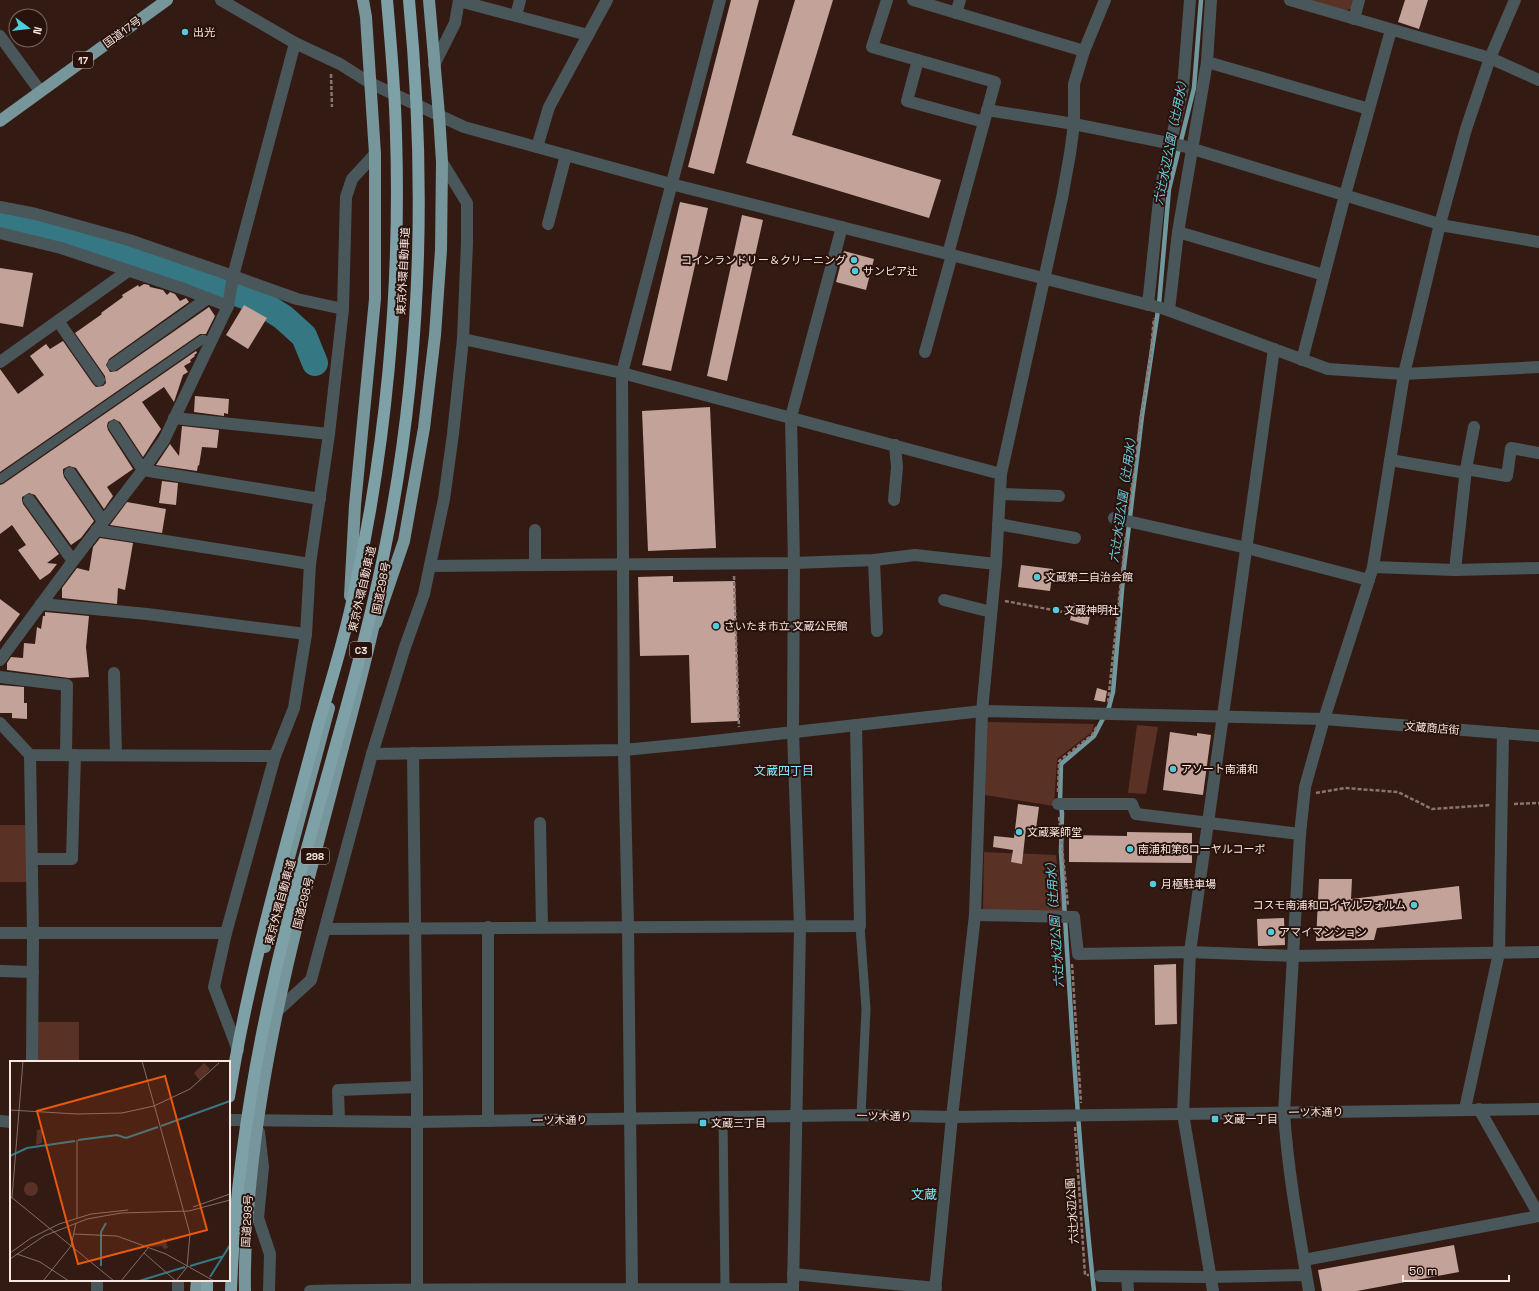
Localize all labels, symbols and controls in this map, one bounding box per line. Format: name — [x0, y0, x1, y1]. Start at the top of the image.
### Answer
north arrow — [8, 8, 48, 48]
street label: 国道17号 — [100, 13, 144, 51]
text: N — [30, 25, 45, 36]
place label: 出光 — [193, 25, 215, 39]
marker: 出光 — [180, 27, 190, 37]
road number: 17 — [73, 52, 93, 68]
water label: 六辻水辺公園（辻用水） — [1151, 74, 1191, 206]
street label: 東京外環自動車道 — [394, 227, 412, 315]
place label: コインランドリー＆クリーニング — [681, 253, 846, 267]
marker: コインランドリー＆クリーニング — [849, 255, 859, 265]
place label: サンピア辻 — [863, 264, 918, 278]
marker: サンピア辻 — [850, 266, 860, 276]
water label: 六辻水辺公園（辻用水） — [1106, 431, 1140, 563]
street label: 東京外環自動車道 — [345, 545, 379, 633]
street label: 国道298号 — [369, 561, 393, 615]
place label: 文蔵第二自治会館 — [1045, 570, 1133, 584]
marker: 文蔵第二自治会館 — [1032, 572, 1042, 582]
place label: 文蔵神明社 — [1064, 603, 1119, 617]
marker: 文蔵神明社 — [1051, 605, 1061, 615]
place label: さいたま市立 文蔵公民館 — [724, 619, 848, 633]
marker: さいたま市立 文蔵公民館 — [711, 621, 721, 631]
road number: C3 — [350, 642, 372, 658]
street label: 文蔵商店街 — [1404, 719, 1460, 737]
place label: アソート南浦和 — [1181, 762, 1258, 776]
district label: 文蔵四丁目 — [754, 763, 814, 779]
marker: アソート南浦和 — [1168, 764, 1178, 774]
place label: 文蔵薬師堂 — [1027, 825, 1082, 839]
marker: 文蔵薬師堂 — [1014, 827, 1024, 837]
place label: 南浦和第6ローヤルコーポ — [1138, 842, 1266, 856]
marker: 南浦和第6ローヤルコーポ — [1125, 844, 1135, 854]
road number: 298 — [301, 848, 329, 864]
water label: 六辻水辺公園（辻用水） — [1042, 856, 1068, 988]
street label: 東京外環自動車道 — [262, 858, 298, 946]
street label: 国道298号 — [290, 875, 316, 931]
place label: 月極駐車場 — [1161, 877, 1216, 891]
marker: 月極駐車場 — [1148, 879, 1158, 889]
place label: コスモ南浦和ロイヤルフォルム — [1253, 898, 1406, 912]
marker: コスモ南浦和ロイヤルフォルム — [1409, 900, 1419, 910]
place label: アマイマンション — [1279, 925, 1367, 939]
marker: アマイマンション — [1266, 927, 1276, 937]
inset map — [10, 1061, 230, 1281]
street label: 一ツ木通り — [1288, 1105, 1344, 1119]
street label: 一ツ木通り — [856, 1109, 912, 1123]
place label: 文蔵一丁目 — [1223, 1112, 1278, 1126]
street label: 一ツ木通り — [532, 1113, 588, 1127]
marker: 文蔵一丁目 — [1210, 1114, 1220, 1124]
place label: 文蔵三丁目 — [711, 1116, 766, 1130]
marker: 文蔵三丁目 — [698, 1118, 708, 1128]
street label: 六辻水辺公園 — [1063, 1178, 1081, 1244]
district label: 文蔵 — [911, 1186, 937, 1203]
street label: 国道298号 — [239, 1194, 255, 1248]
scale bar — [1403, 1257, 1509, 1283]
text: 50 m — [1409, 1263, 1437, 1279]

